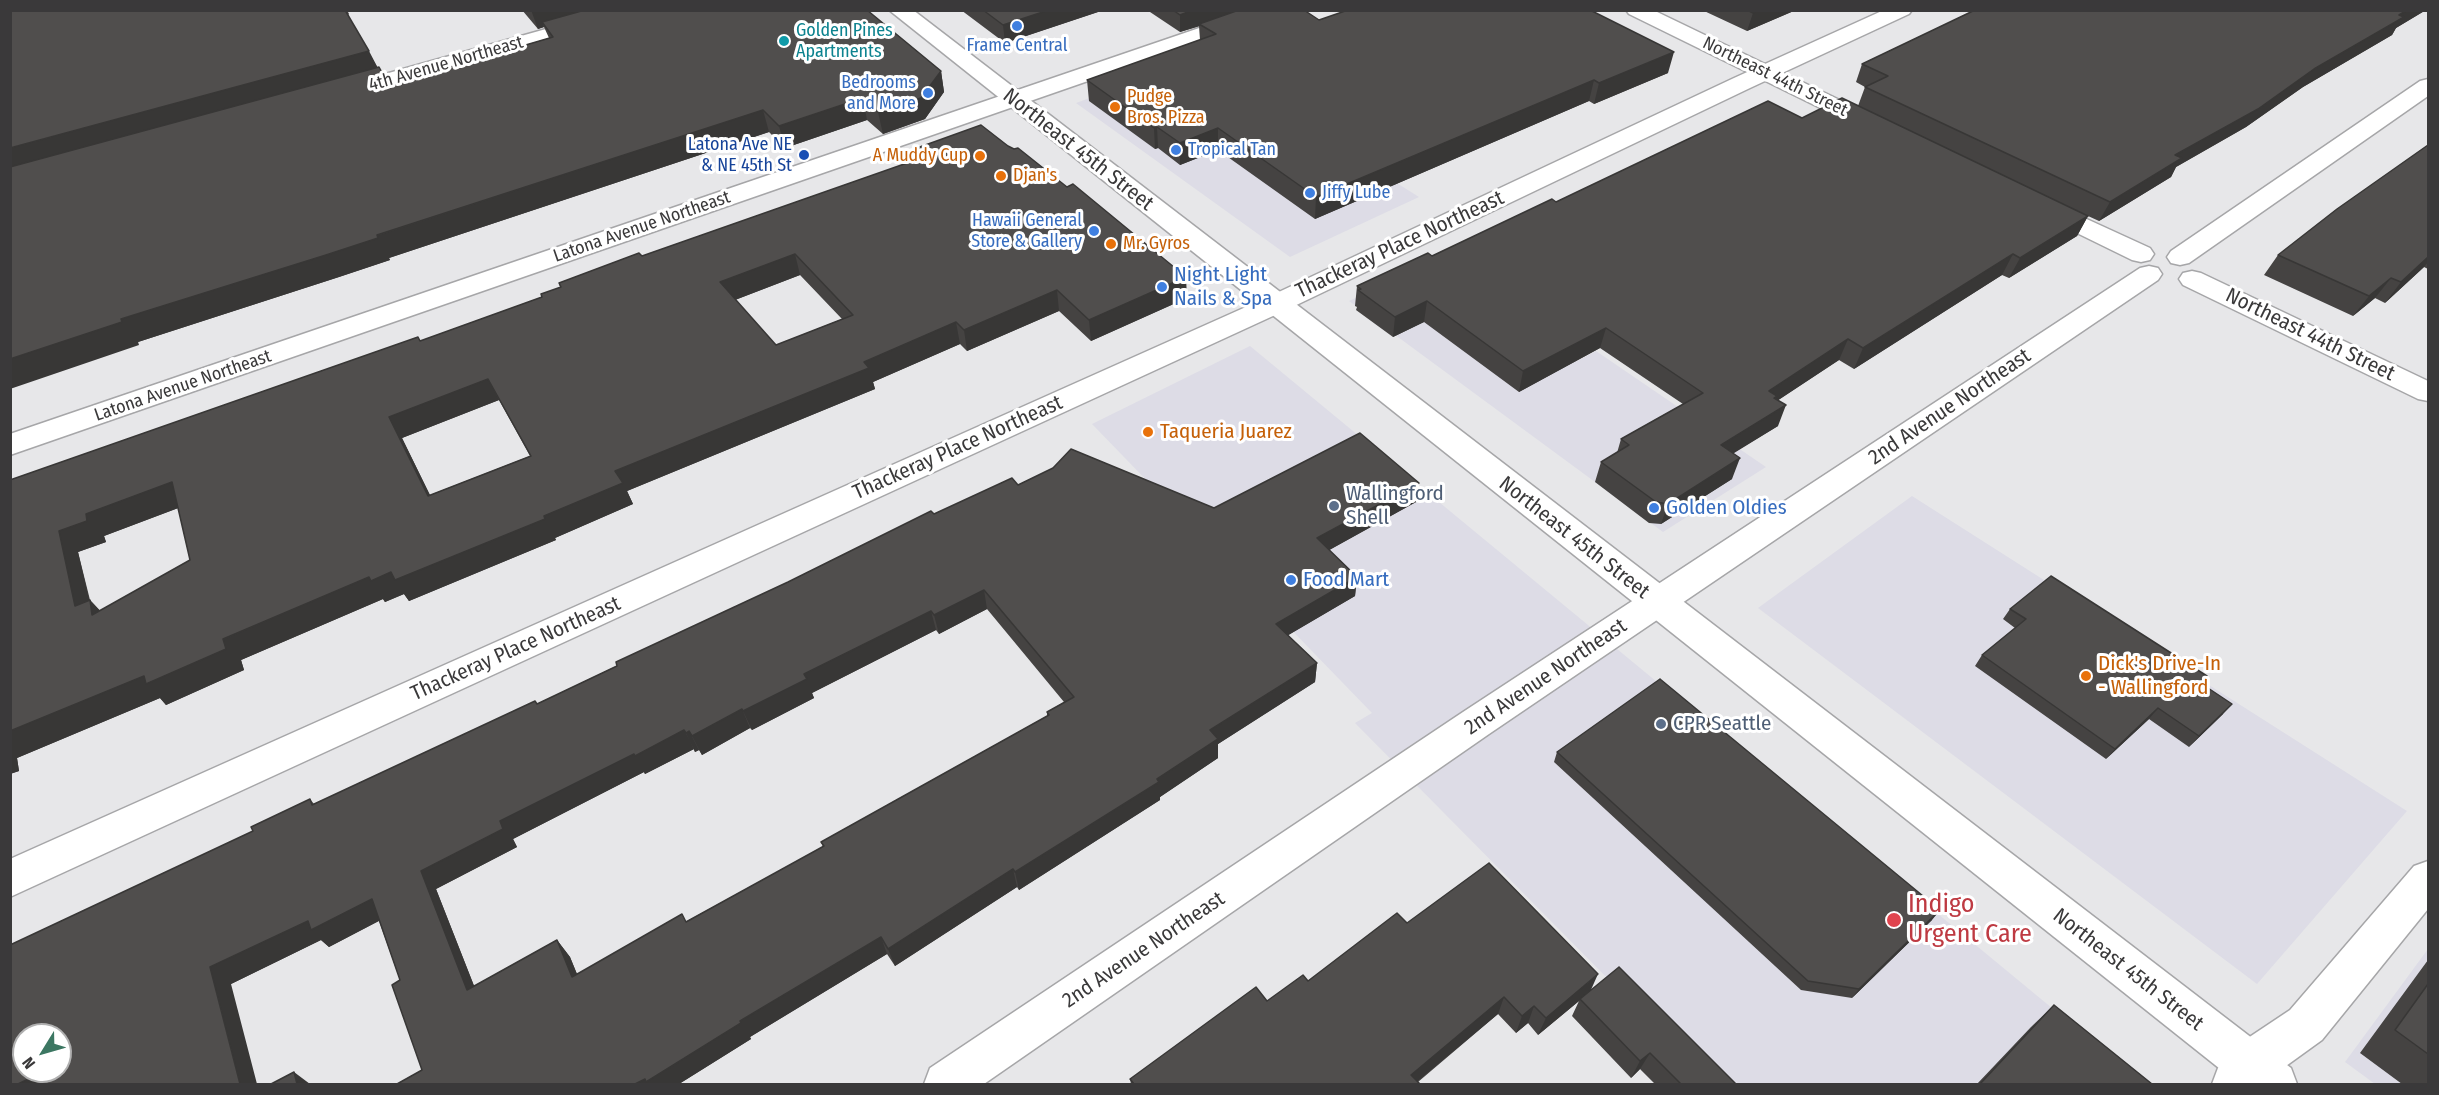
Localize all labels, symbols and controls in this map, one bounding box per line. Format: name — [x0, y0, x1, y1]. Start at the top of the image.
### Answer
marker: Frame Central — [1010, 19, 1024, 33]
place label: Golden Pines Apartments — [796, 20, 893, 63]
street label: 4th Avenue Northeast — [366, 32, 526, 96]
street label: Northeast 44th Street — [1699, 33, 1851, 121]
marker: Golden Pines Apartments — [777, 34, 791, 48]
place label: Frame Central — [967, 35, 1067, 57]
place label: Bedrooms and More — [841, 72, 916, 115]
street label: Northeast 45th Street — [998, 83, 1158, 217]
marker: Bedrooms and More — [921, 86, 935, 100]
place label: Pudge Bros. Pizza — [1127, 86, 1205, 128]
marker: Pudge Bros. Pizza — [1108, 100, 1122, 114]
place label: Latona Ave NE & NE 45th St — [688, 134, 792, 176]
place label: Tropical Tan — [1188, 139, 1276, 161]
marker: Tropical Tan — [1169, 143, 1183, 157]
place label: A Muddy Cup — [873, 145, 968, 167]
marker: Latona Ave NE & NE 45th St — [797, 148, 811, 162]
marker: A Muddy Cup — [973, 149, 987, 163]
place label: Djan's — [1013, 165, 1057, 187]
marker: Djan's — [994, 169, 1008, 183]
place label: Jiffy Lube — [1322, 182, 1390, 204]
street label: Thackeray Place Northeast — [1292, 186, 1508, 304]
marker: Jiffy Lube — [1303, 186, 1317, 200]
street label: Latona Avenue Northeast — [551, 187, 733, 267]
place label: Hawaii General Store & Gallery — [971, 210, 1082, 252]
marker: Hawaii General Store & Gallery — [1087, 224, 1101, 238]
place label: Mr. Gyros — [1123, 233, 1190, 255]
marker: Mr. Gyros — [1104, 237, 1118, 251]
place label: Night Light Nails & Spa — [1174, 262, 1272, 312]
marker: Night Light Nails & Spa — [1155, 280, 1169, 294]
street label: Northeast 44th Street — [2221, 283, 2399, 387]
street label: 2nd Avenue Northeast — [1864, 343, 2036, 471]
street label: Latona Avenue Northeast — [92, 346, 274, 426]
street label: Thackeray Place Northeast — [849, 390, 1067, 506]
place label: Taqueria Juarez — [1160, 419, 1292, 445]
marker: Taqueria Juarez — [1141, 425, 1155, 439]
street label: Northeast 45th Street — [1494, 471, 1654, 605]
place label: Wallingford Shell — [1346, 481, 1444, 531]
place label: Golden Oldies — [1666, 495, 1787, 521]
marker: Wallingford Shell — [1327, 499, 1341, 513]
marker: Golden Oldies — [1647, 501, 1661, 515]
place label: Food Mart — [1303, 567, 1389, 593]
marker: Food Mart — [1284, 573, 1298, 587]
street label: Thackeray Place Northeast — [407, 591, 625, 707]
street label: 2nd Avenue Northeast — [1460, 613, 1632, 741]
place label: Dick's Drive-In - Wallingford — [2098, 651, 2221, 701]
marker: Dick's Drive-In - Wallingford — [2079, 669, 2093, 683]
place label: CPR Seattle — [1673, 711, 1771, 737]
marker: CPR Seattle — [1654, 717, 1668, 731]
street label: 2nd Avenue Northeast — [1058, 886, 1230, 1014]
place label: Indigo Urgent Care — [1908, 889, 2032, 951]
street label: Northeast 45th Street — [2048, 903, 2208, 1037]
marker: Indigo Urgent Care — [1885, 911, 1903, 929]
north arrow — [12, 1023, 72, 1083]
text: N — [18, 1053, 39, 1072]

